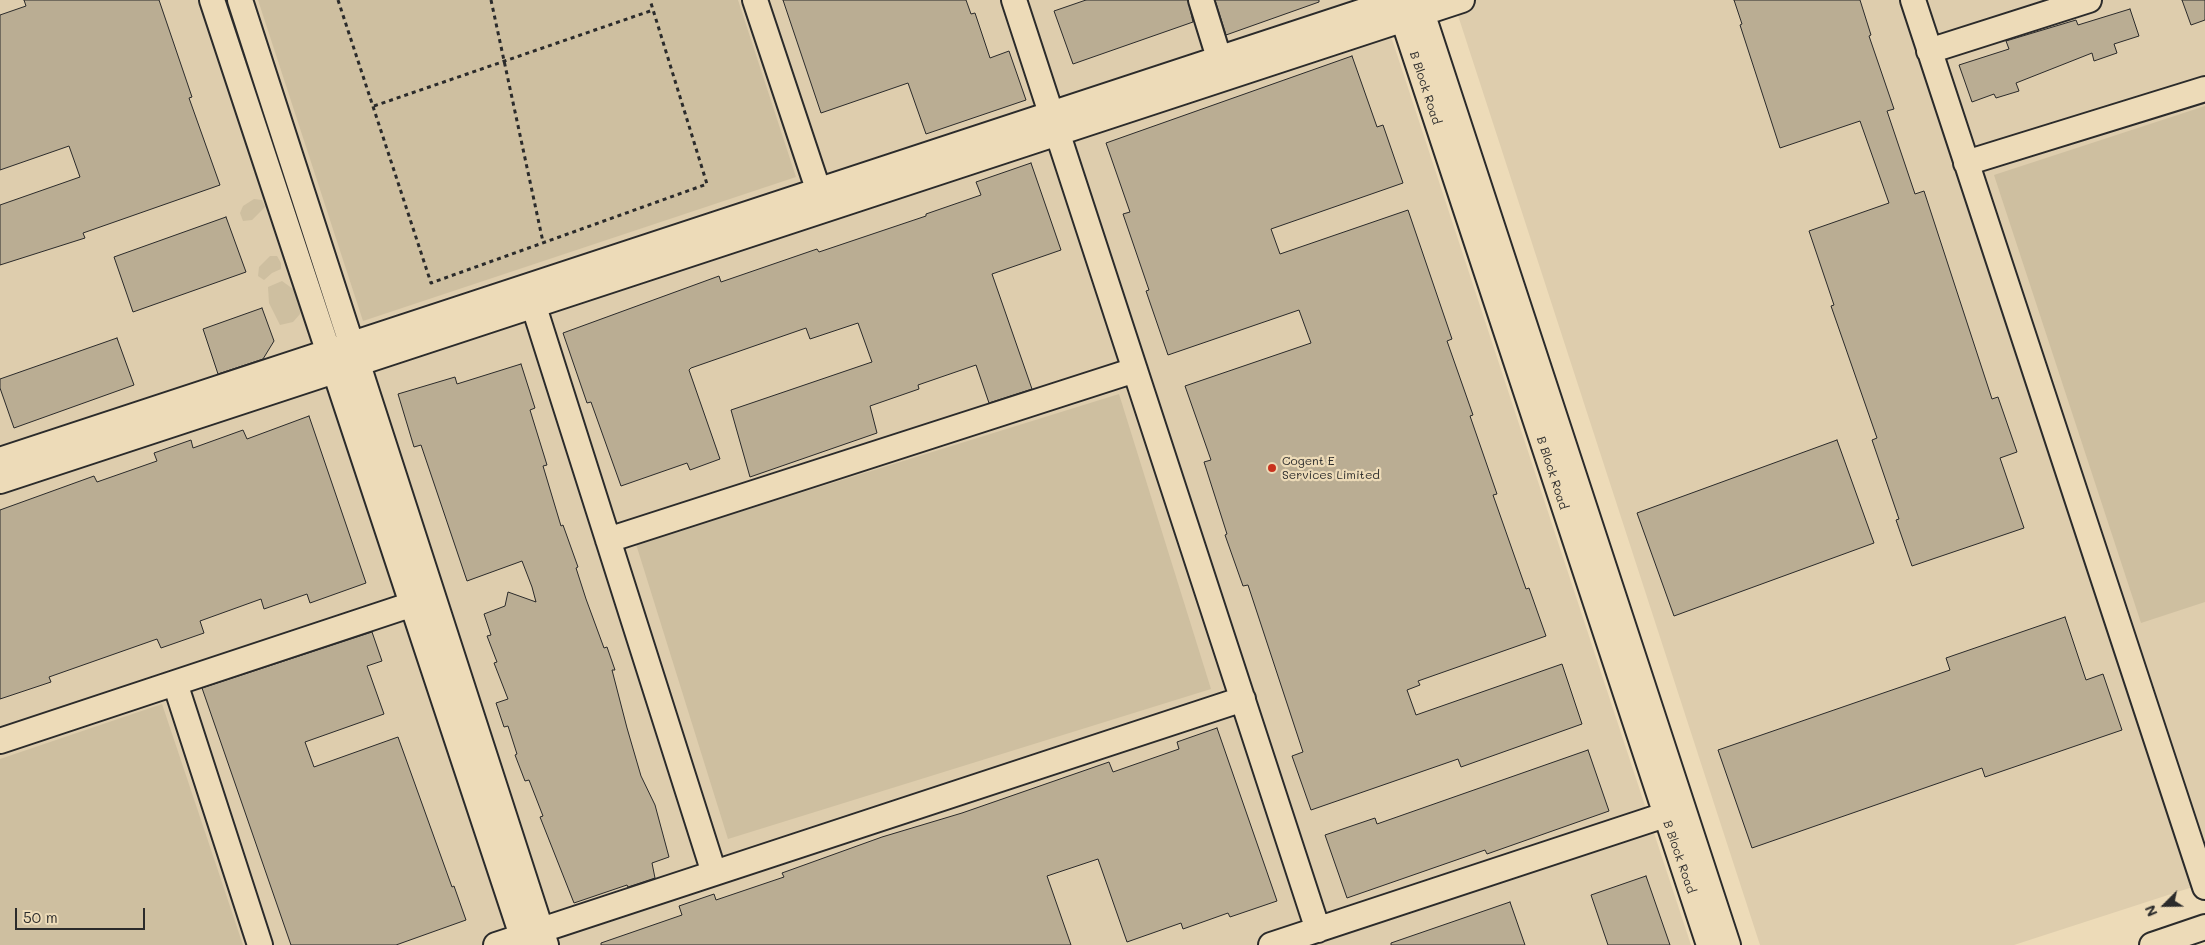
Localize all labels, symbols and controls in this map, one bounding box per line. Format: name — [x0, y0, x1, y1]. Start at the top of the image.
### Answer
street label: B Block Road — [1406, 50, 1444, 126]
street label: B Block Road — [1533, 435, 1571, 511]
place label: Cogent E Services Limited — [1282, 454, 1380, 482]
marker: Cogent E Services Limited — [1266, 462, 1278, 474]
street label: B Block Road — [1660, 819, 1698, 895]
north arrow — [2140, 880, 2190, 930]
scale bar — [18, 898, 148, 930]
text: N — [2140, 902, 2162, 920]
text: 50 m — [23, 907, 58, 927]

